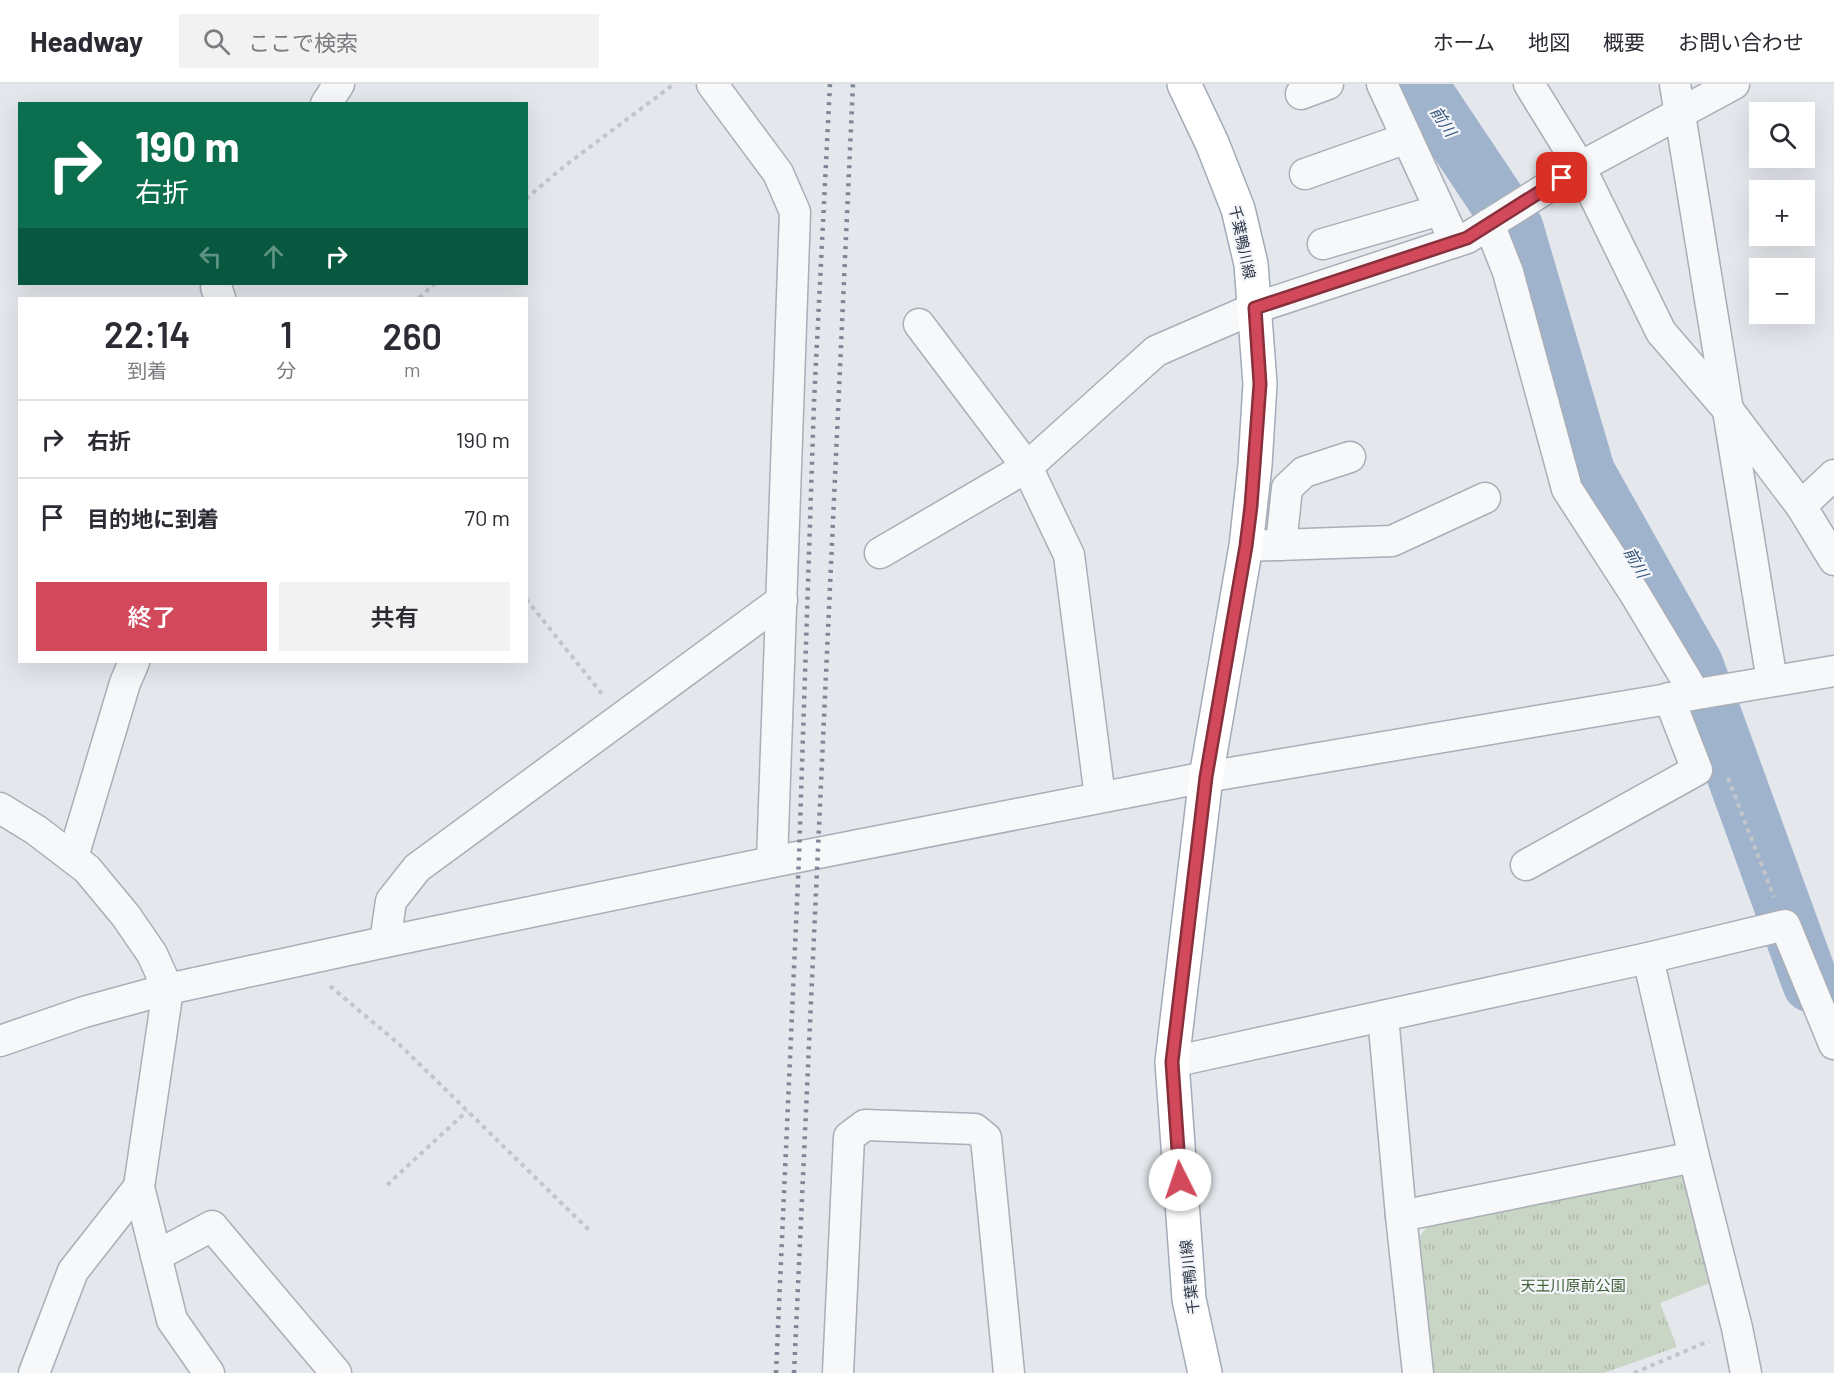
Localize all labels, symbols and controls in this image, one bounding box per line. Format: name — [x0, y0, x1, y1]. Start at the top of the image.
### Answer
search box — [179, 14, 599, 68]
text: Headway — [30, 24, 143, 58]
icon: search — [200, 25, 233, 58]
text: ここで検索 — [248, 29, 358, 55]
text: ホーム — [1433, 29, 1495, 54]
text: 地図 — [1528, 29, 1570, 54]
text: 概要 — [1603, 29, 1645, 54]
text: お問い合わせ — [1678, 29, 1804, 54]
water label: 前川 — [1427, 102, 1462, 141]
map controls — [1749, 102, 1815, 324]
button: search — [1749, 102, 1815, 168]
text: 190 m — [135, 120, 240, 170]
icon: right — [36, 126, 114, 204]
pin — [1536, 152, 1587, 203]
icon: arrive — [1545, 161, 1578, 194]
text: 右折 — [135, 175, 189, 207]
button: + — [1749, 180, 1815, 246]
street label: 千葉鴨川線 — [1226, 203, 1260, 281]
icon: left — [194, 240, 227, 273]
icon: ahead — [257, 240, 290, 273]
icon: right — [320, 240, 353, 273]
button: − — [1749, 258, 1815, 324]
text: 22:14 — [104, 312, 190, 355]
text: 1 — [280, 312, 293, 355]
text: 260 — [383, 314, 442, 357]
text: m — [404, 357, 421, 381]
text: 到着 — [127, 358, 167, 382]
text: 分 — [276, 358, 296, 382]
icon: right — [36, 423, 69, 456]
text: 190 m — [456, 426, 510, 452]
text: 右折 — [87, 427, 131, 453]
icon: arrive — [36, 501, 69, 534]
text: 70 m — [465, 504, 510, 530]
text: 目的地に到着 — [87, 505, 219, 531]
water label: 前川 — [1621, 543, 1654, 582]
button: 終了 — [36, 582, 267, 651]
button: 共有 — [279, 582, 510, 651]
position arrow — [1148, 1148, 1212, 1212]
street label: 千葉鴨川線 — [1176, 1239, 1202, 1315]
park label: 天王川原前公園 — [1520, 1276, 1626, 1294]

